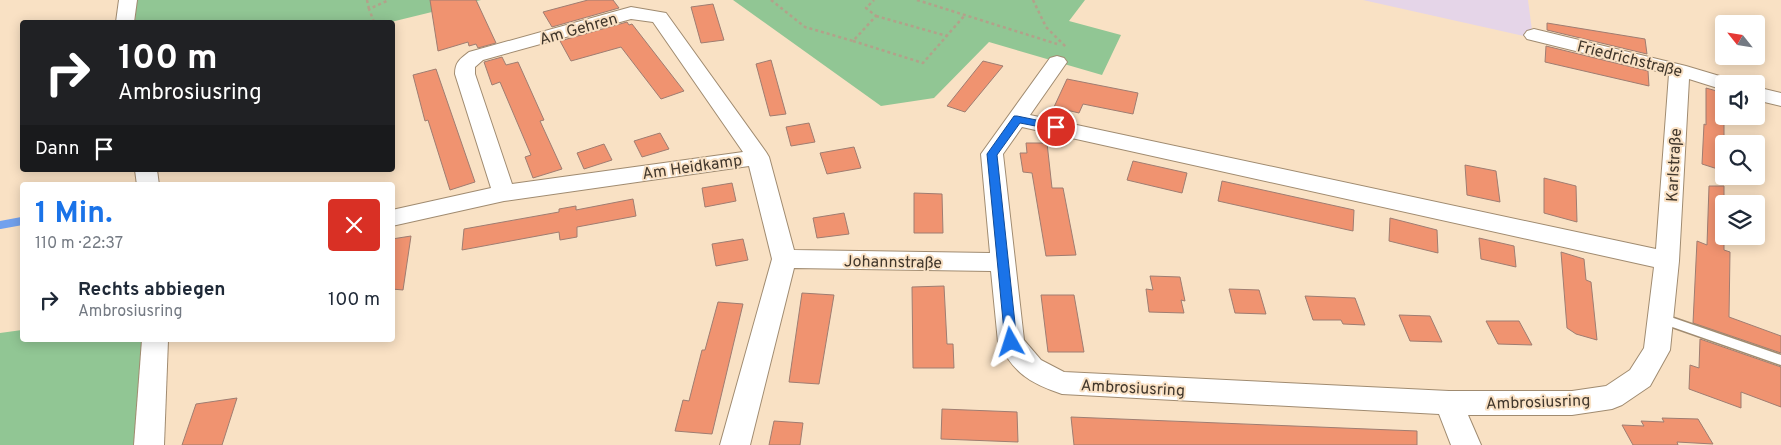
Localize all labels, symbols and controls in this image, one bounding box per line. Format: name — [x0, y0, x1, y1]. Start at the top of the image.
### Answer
street label: Am Gehren — [537, 9, 620, 51]
north arrow — [1715, 15, 1765, 65]
map controls — [1715, 15, 1765, 245]
text: 100 m — [118, 37, 218, 81]
street label: Friedrichstraße — [1575, 37, 1684, 83]
icon: right — [35, 40, 100, 105]
button: sound — [1715, 75, 1765, 125]
text: Ambrosiusring — [118, 80, 262, 107]
pin — [1035, 106, 1077, 148]
icon: arrive — [1042, 113, 1070, 141]
street label: Karlstraße — [1663, 128, 1687, 202]
icon: arrive — [90, 135, 118, 163]
button: search — [1715, 135, 1765, 185]
text: Dann — [35, 137, 80, 161]
street label: Am Heidkamp — [641, 151, 743, 185]
button: layers — [1715, 195, 1765, 245]
text: 1 Min. — [35, 196, 113, 233]
button: close — [328, 199, 380, 251]
text: 110 m · 22:37 — [35, 234, 123, 254]
street label: Johannstraße — [844, 252, 942, 274]
text: Rechts abbiegen — [78, 278, 226, 302]
icon: right — [35, 286, 63, 314]
text: 100 m — [328, 288, 380, 312]
text: Ambrosiusring — [78, 302, 182, 322]
position arrow — [984, 315, 1036, 367]
street label: Ambrosiusring — [1080, 376, 1186, 402]
street label: Ambrosiusring — [1486, 391, 1591, 415]

